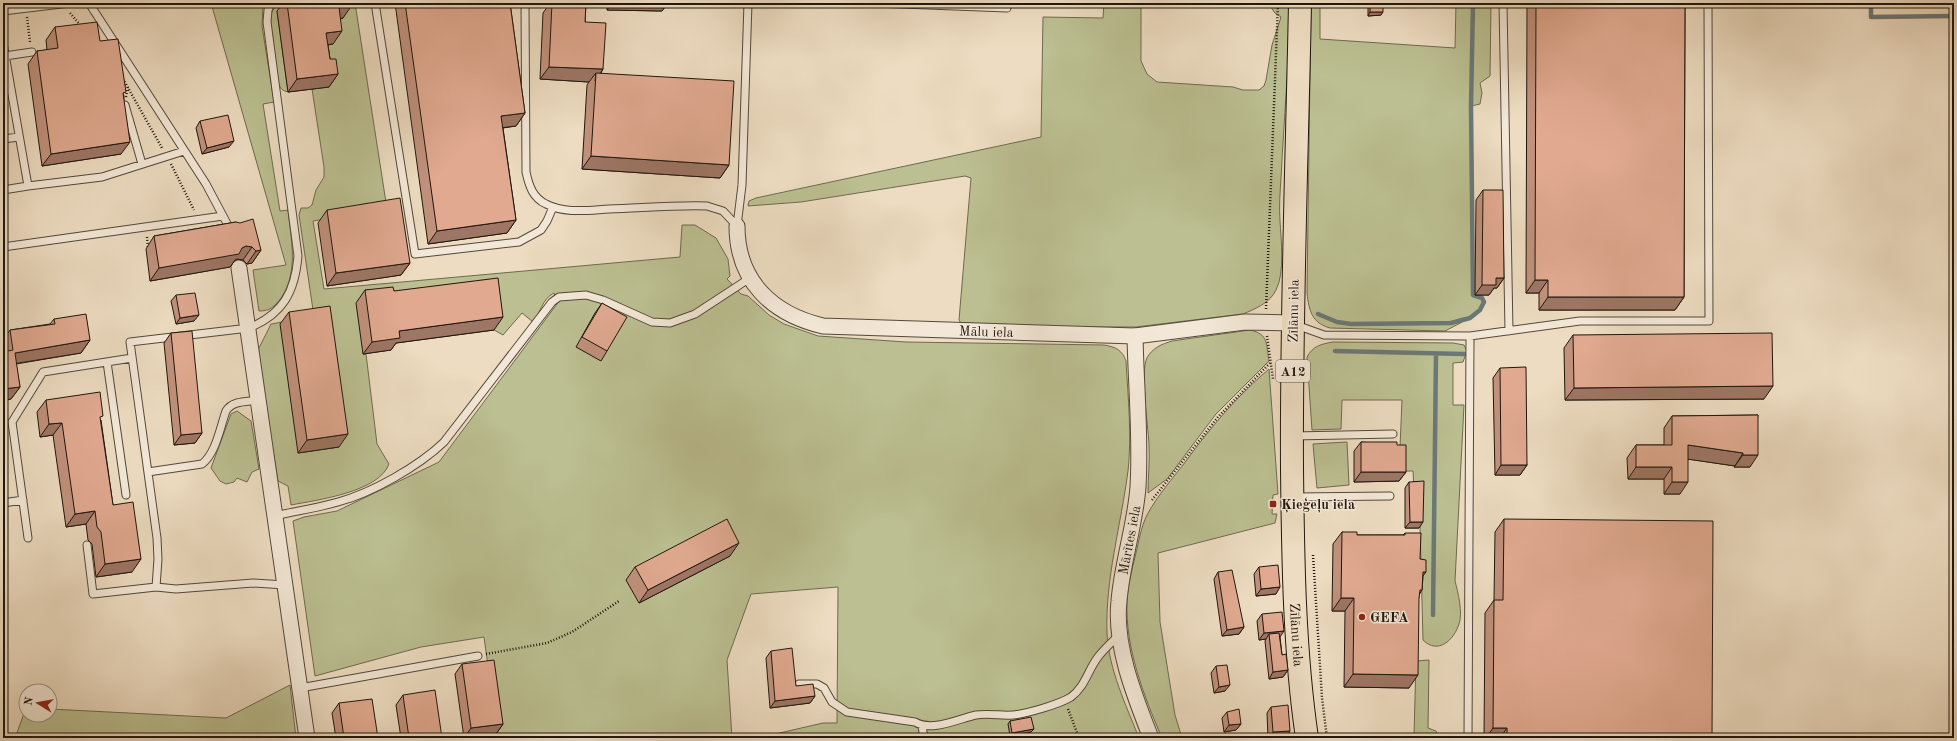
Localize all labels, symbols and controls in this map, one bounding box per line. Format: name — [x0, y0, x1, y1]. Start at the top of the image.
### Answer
street label: Zīlānu iela — [1286, 279, 1302, 343]
street label: Mālu iela — [959, 324, 1014, 340]
road number: A12 — [1276, 360, 1310, 382]
place label: Ķieģeļu iela — [1281, 497, 1355, 513]
marker: Ķieģeļu iela — [1268, 499, 1278, 509]
street label: Mārītes iela — [1116, 504, 1144, 576]
street label: Zīlānu iela — [1287, 603, 1305, 667]
place label: GEFA — [1370, 611, 1409, 625]
marker: GEFA — [1357, 612, 1367, 622]
north arrow — [18, 683, 58, 723]
text: N — [23, 696, 36, 707]

